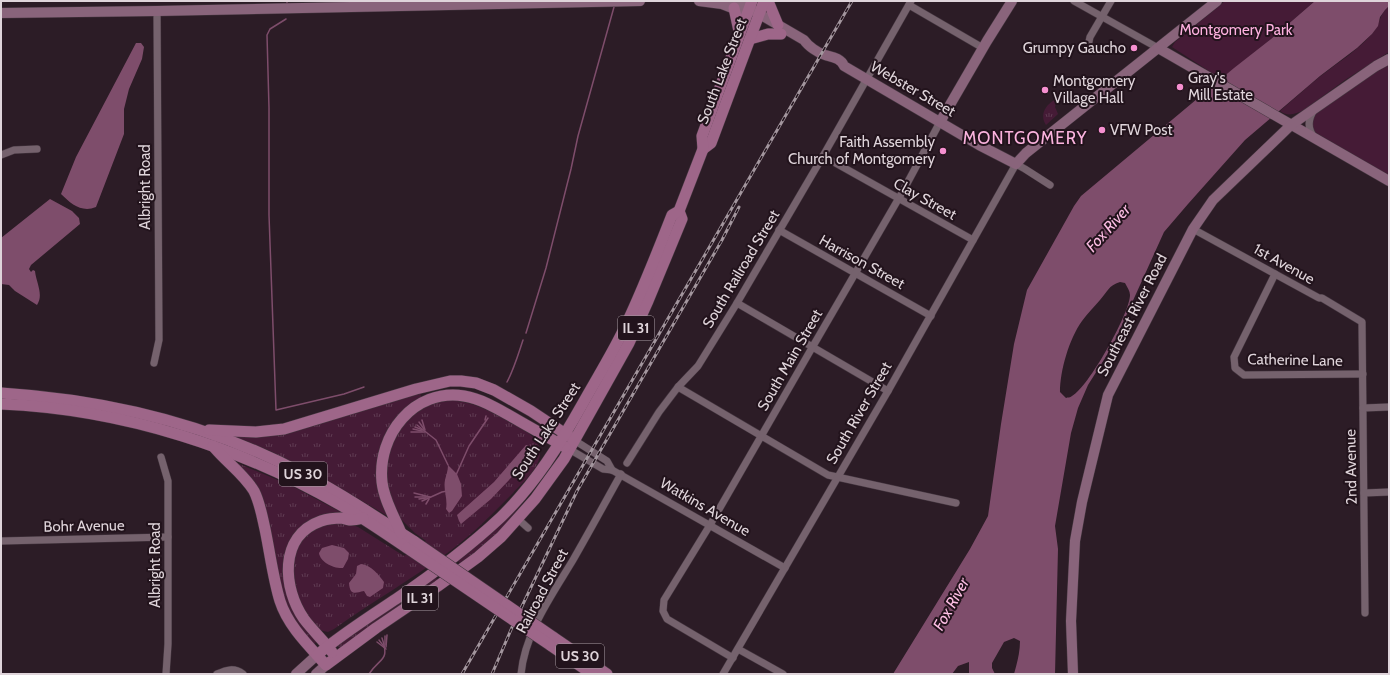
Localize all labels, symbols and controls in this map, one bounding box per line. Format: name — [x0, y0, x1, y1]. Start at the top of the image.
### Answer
street label: South Lake Street — [694, 15, 750, 127]
park label: Montgomery Park — [1180, 21, 1293, 39]
place label: Grumpy Gaucho — [1023, 39, 1126, 57]
marker: Grumpy Gaucho — [1129, 43, 1139, 53]
street label: Webster Street — [867, 57, 959, 121]
place label: Gray's Mill Estate — [1188, 69, 1253, 104]
place label: Montgomery Village Hall — [1053, 72, 1136, 107]
marker: Gray's Mill Estate — [1175, 82, 1185, 92]
marker: Montgomery Village Hall — [1040, 85, 1050, 95]
place label: VFW Post — [1110, 121, 1172, 139]
marker: VFW Post — [1097, 125, 1107, 135]
district label: MONTGOMERY — [963, 128, 1087, 148]
place label: Faith Assembly Church of Montgomery — [788, 133, 935, 168]
street label: Albright Road — [136, 144, 154, 230]
marker: Faith Assembly Church of Montgomery — [938, 146, 948, 156]
street label: Clay Street — [890, 174, 960, 224]
water label: Fox River — [1082, 200, 1135, 256]
street label: South Railroad Street — [699, 207, 783, 331]
street label: Harrison Street — [816, 231, 908, 293]
street label: 1st Avenue — [1250, 240, 1318, 288]
street label: Southeast River Road — [1093, 251, 1171, 379]
street label: South Main Street — [754, 306, 826, 414]
road number: IL 31 — [618, 316, 654, 340]
street label: Catherine Lane — [1247, 350, 1343, 370]
street label: South River Street — [822, 359, 896, 467]
street label: South Lake Street — [508, 379, 584, 483]
street label: 2nd Avenue — [1341, 429, 1361, 505]
road number: US 30 — [279, 462, 327, 486]
street label: Watkins Avenue — [657, 474, 754, 540]
street label: Bohr Avenue — [43, 516, 125, 536]
street label: Albright Road — [146, 522, 164, 608]
street label: Railroad Street — [512, 546, 572, 636]
water label: Fox River — [929, 573, 974, 634]
road number: IL 31 — [402, 586, 438, 610]
road number: US 30 — [556, 644, 604, 668]

